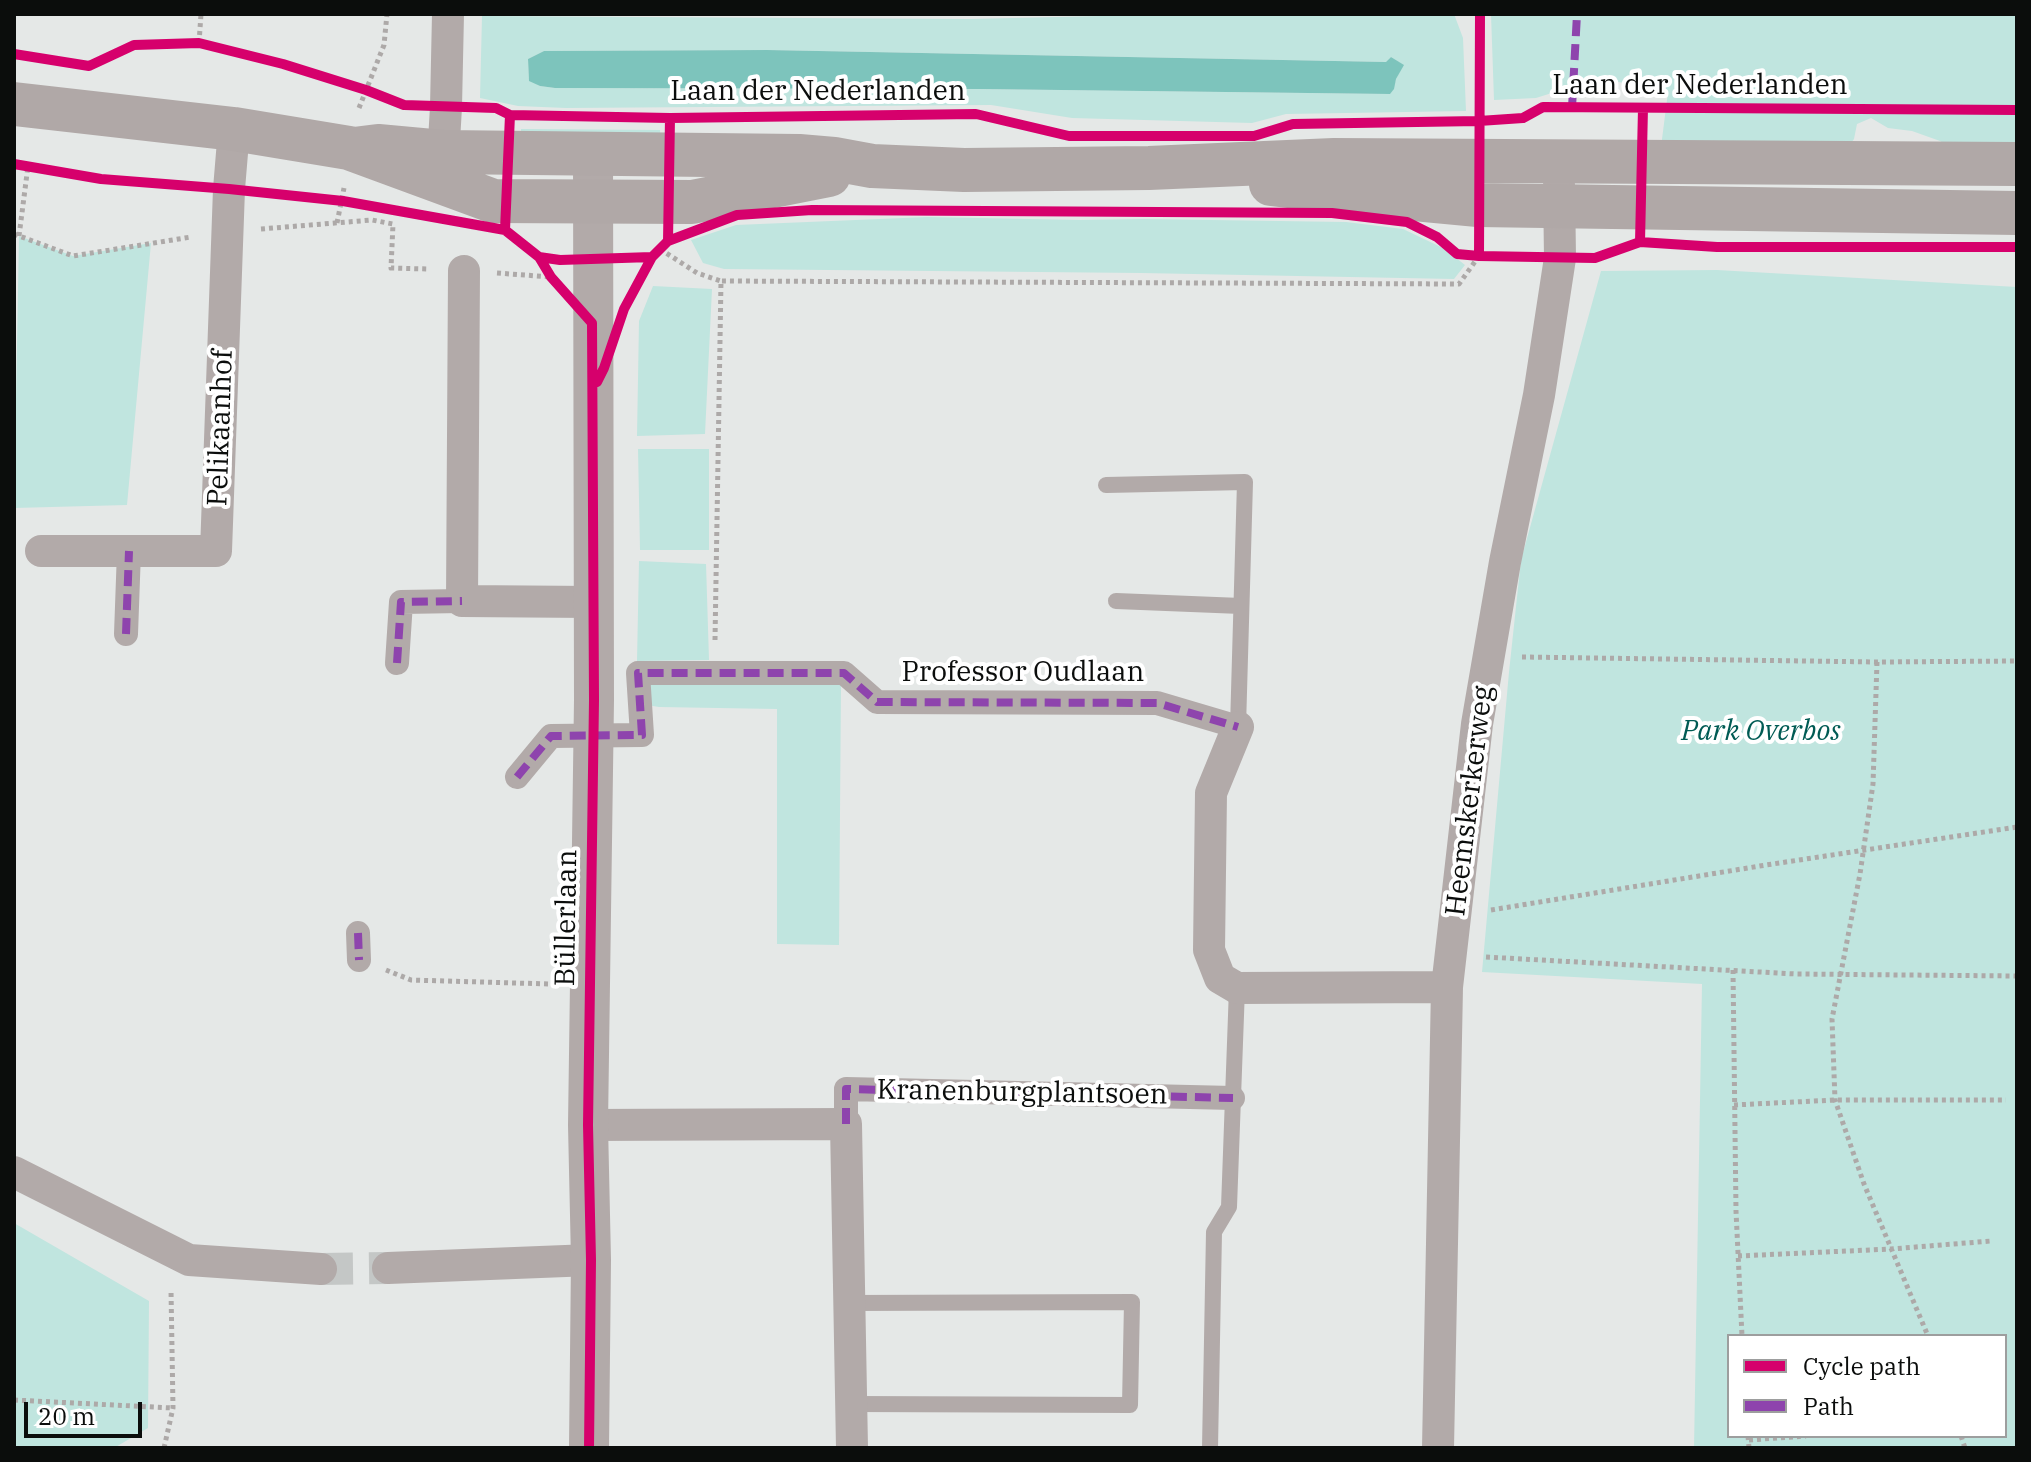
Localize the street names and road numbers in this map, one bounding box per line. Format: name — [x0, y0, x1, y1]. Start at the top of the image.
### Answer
street label: Laan der Nederlanden — [1552, 69, 1848, 103]
street label: Laan der Nederlanden — [670, 75, 966, 109]
street label: Pelikaanhof — [201, 349, 241, 507]
street label: Professor Oudlaan — [902, 656, 1144, 690]
street label: Heemskerkerweg — [1439, 684, 1501, 918]
street label: Büllerlaan — [549, 849, 585, 987]
street label: Kranenburgplantsoen — [876, 1074, 1168, 1112]

